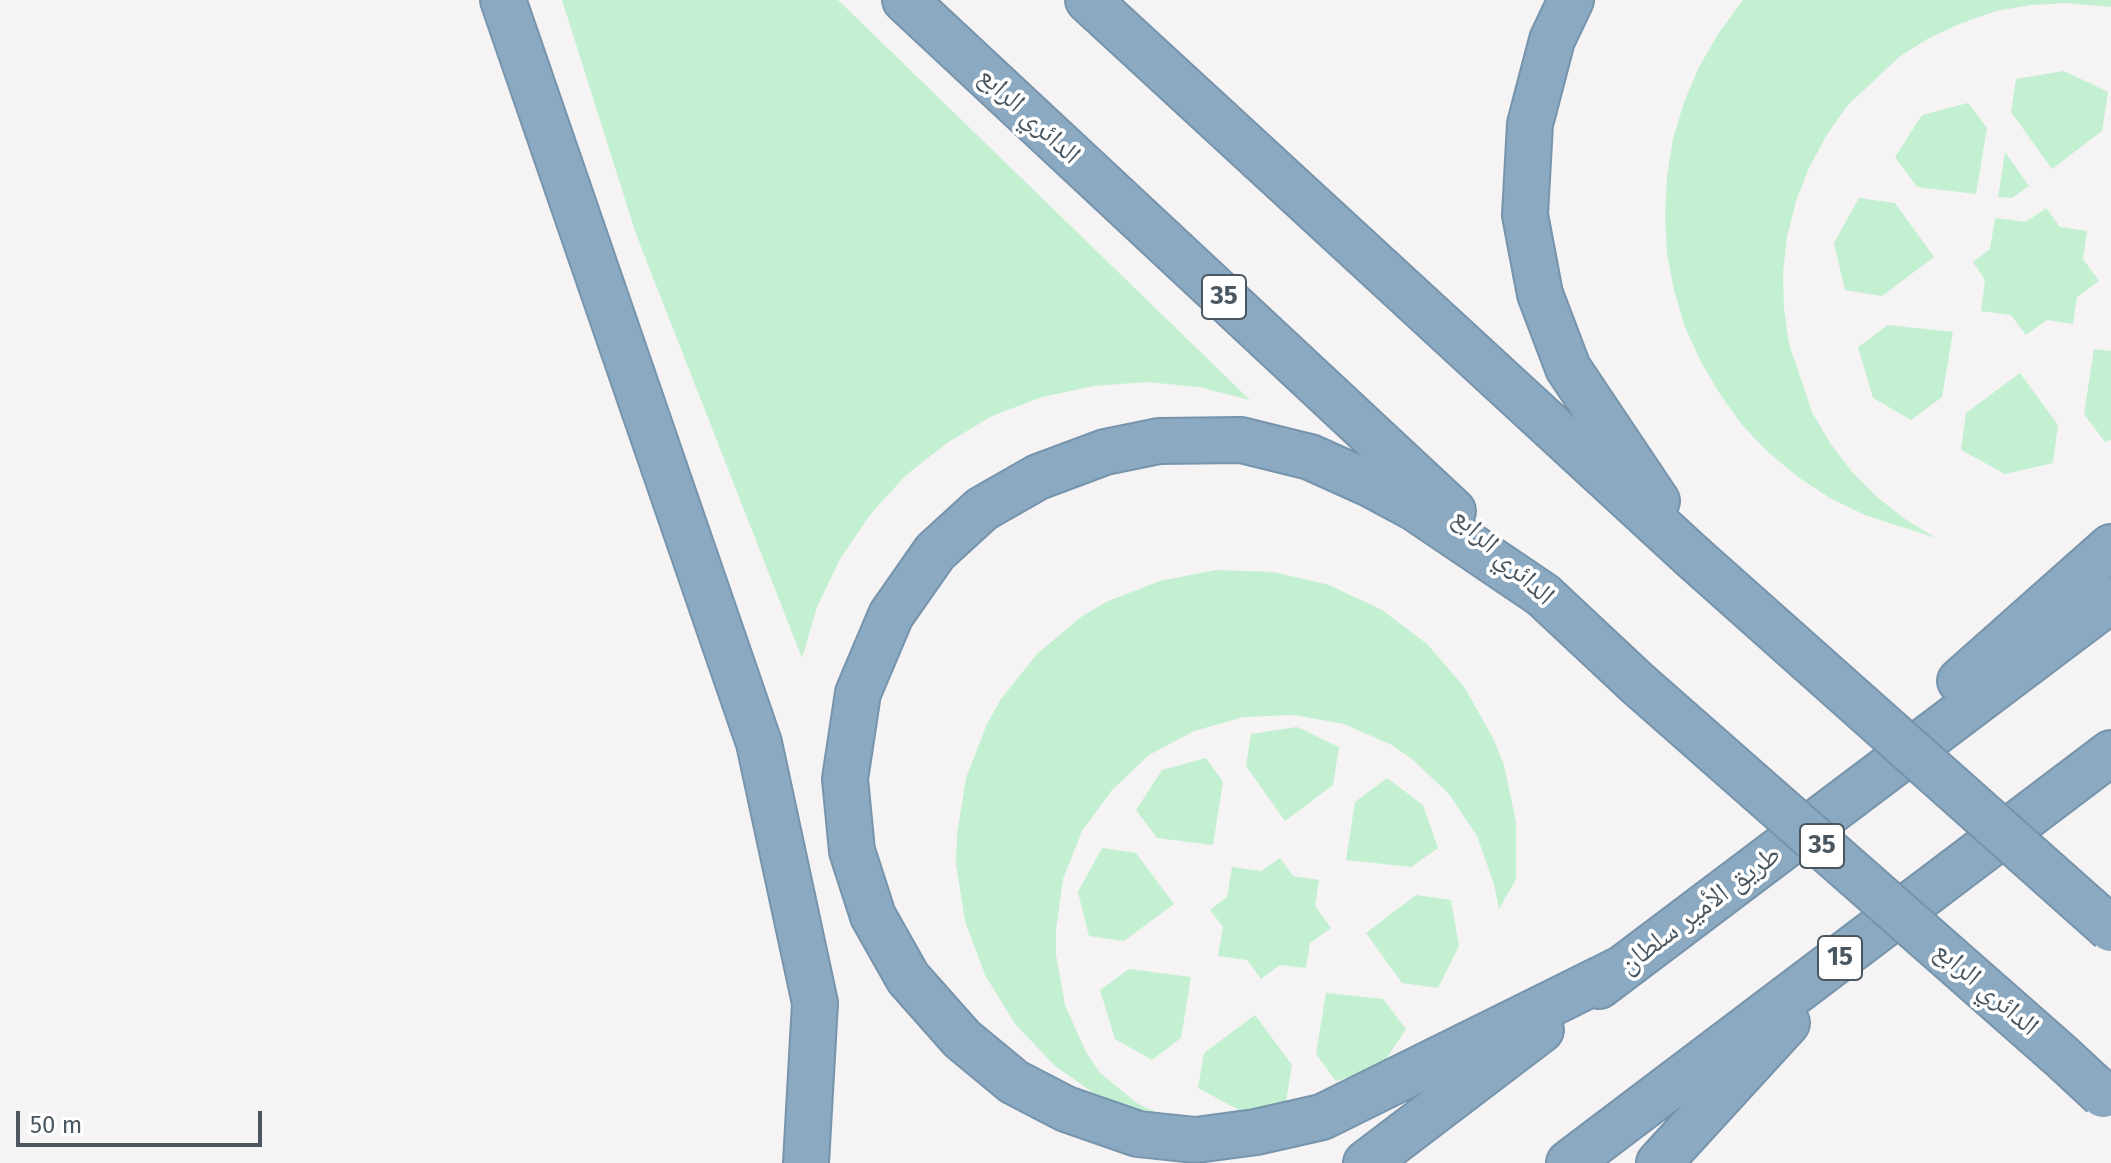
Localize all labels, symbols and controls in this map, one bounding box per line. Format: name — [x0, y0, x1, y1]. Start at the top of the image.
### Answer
street label: الدائري الرابع — [971, 60, 1087, 172]
road number: 35 — [1202, 275, 1246, 319]
street label: الدائري الرابع — [1445, 501, 1561, 613]
road number: 35 — [1800, 824, 1844, 868]
street label: طريق الأمير سلطان — [1612, 838, 1788, 982]
street label: الدائري الرابع — [1927, 934, 2045, 1044]
road number: 15 — [1818, 936, 1862, 980]
scale bar — [20, 1095, 266, 1145]
text: 50 m — [30, 1111, 82, 1139]

